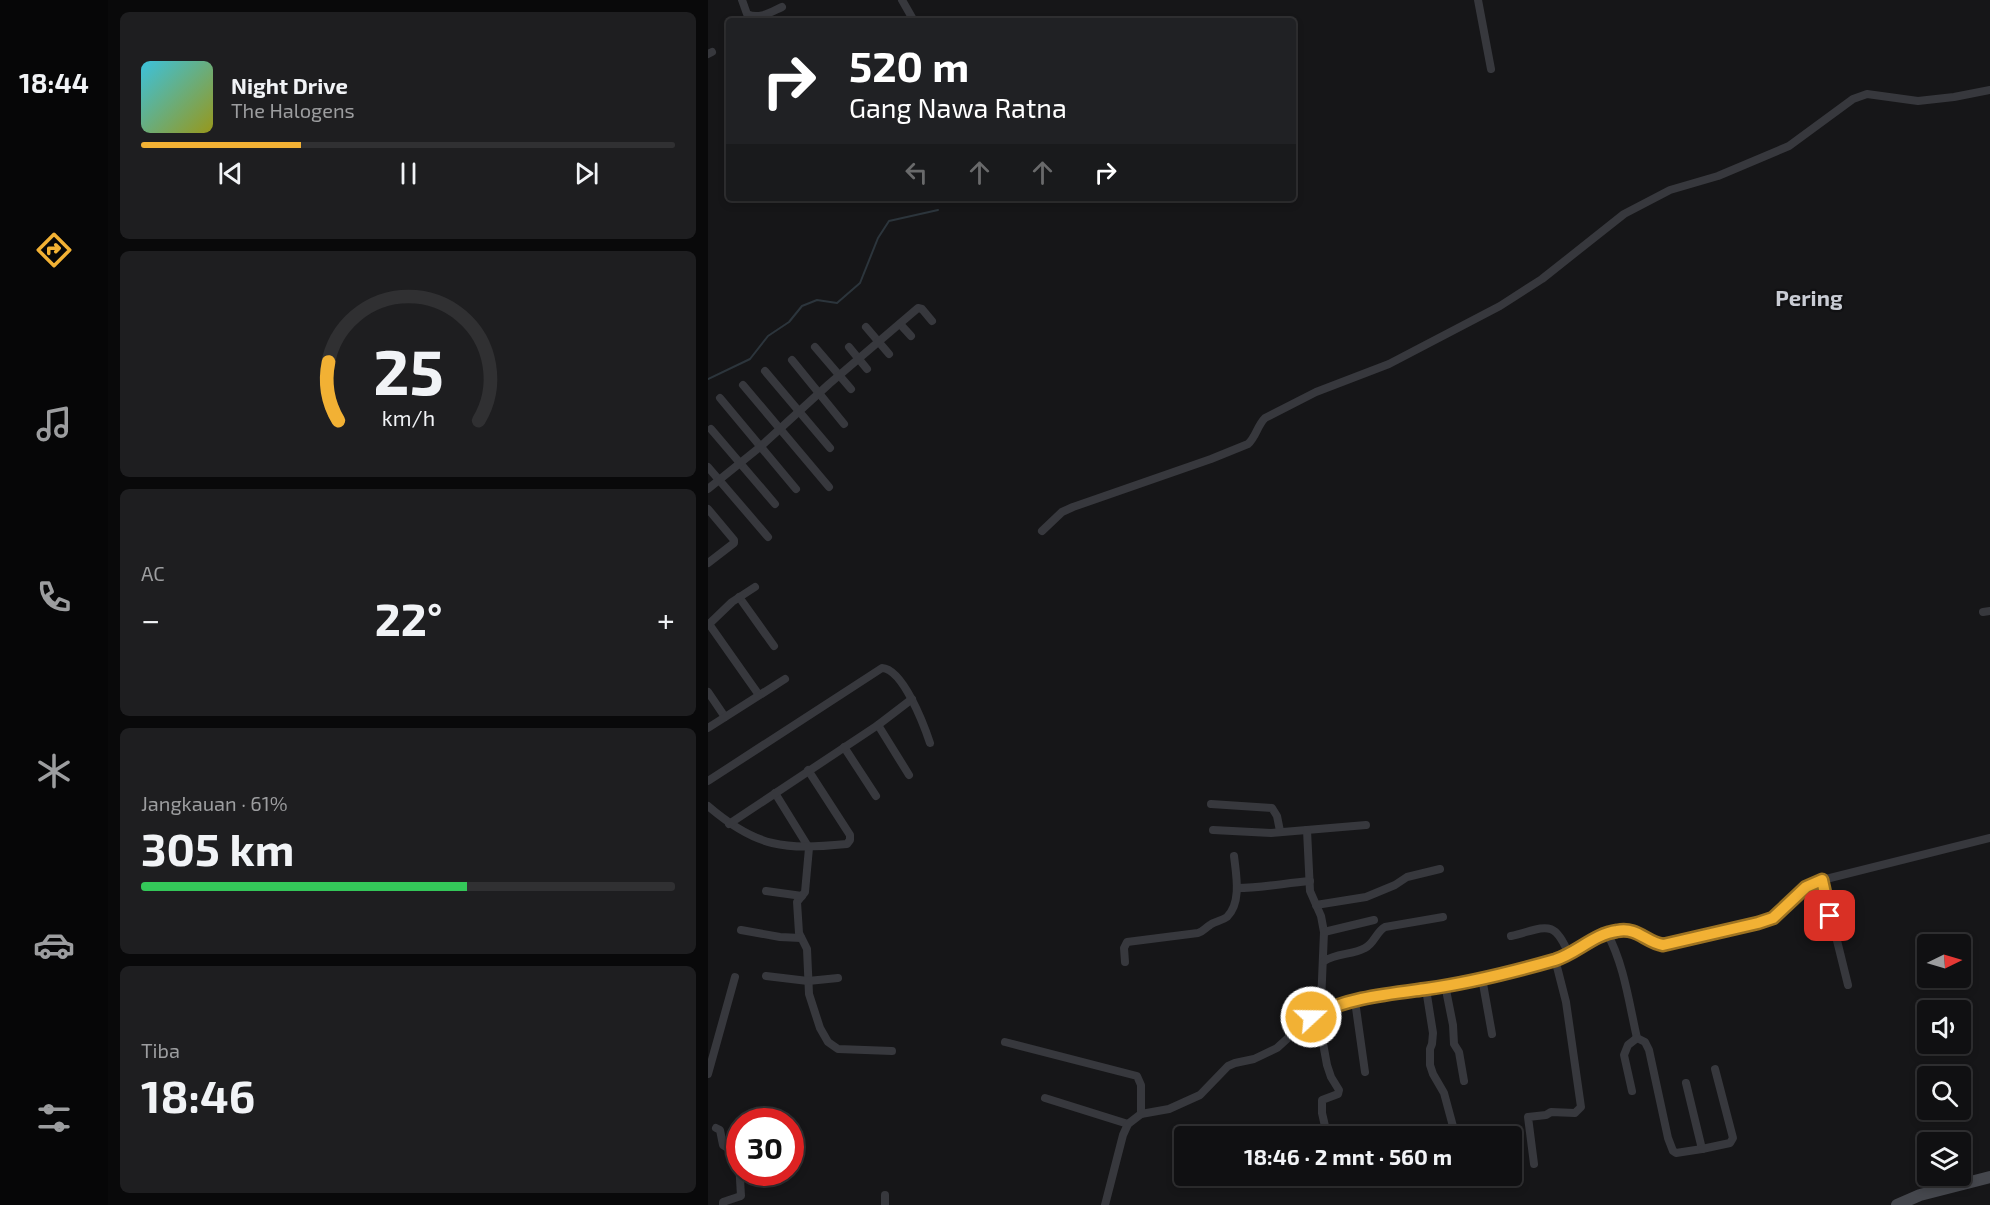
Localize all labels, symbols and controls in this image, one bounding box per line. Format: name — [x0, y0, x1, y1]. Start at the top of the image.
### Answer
text: 520 m — [849, 40, 969, 90]
icon: right — [750, 42, 828, 120]
text: 18:44 — [19, 66, 89, 98]
text: Night Drive — [231, 72, 348, 98]
text: Gang Nawa Ratna — [849, 91, 1067, 123]
text: The Halogens — [231, 98, 355, 122]
icon: left — [900, 156, 933, 189]
icon: ahead — [963, 156, 996, 189]
icon: ahead — [1026, 156, 1059, 189]
icon: right — [1089, 156, 1122, 189]
icon: previous — [214, 157, 247, 190]
icon: pause — [392, 157, 425, 190]
icon: next — [570, 157, 603, 190]
icon: directions — [33, 229, 75, 271]
district label: Pering — [1775, 284, 1843, 310]
text: 25 — [373, 333, 443, 408]
icon: music — [33, 403, 75, 445]
text: km/h — [381, 405, 435, 430]
text: AC — [141, 561, 165, 585]
icon: phone — [33, 576, 75, 618]
text: 22° — [375, 591, 442, 645]
text: − — [141, 599, 160, 639]
text: + — [657, 599, 675, 639]
icon: climate — [33, 750, 75, 792]
text: Jangkauan · 61% — [141, 791, 288, 815]
text: 305 km — [141, 821, 294, 875]
pin — [1804, 890, 1855, 941]
icon: arrive — [1813, 899, 1846, 932]
icon: car — [33, 924, 75, 966]
north arrow — [1917, 934, 1971, 988]
map controls — [1917, 934, 1971, 1186]
position arrow — [1279, 985, 1343, 1049]
button: sound — [1917, 1000, 1971, 1054]
text: Tiba — [141, 1038, 180, 1062]
button: search — [1917, 1066, 1971, 1120]
text: 18:46 — [141, 1068, 255, 1122]
icon: filters — [33, 1097, 75, 1139]
speed limit sign: 30 — [726, 1108, 804, 1186]
button: layers — [1917, 1132, 1971, 1186]
text: 18:46 · 2 mnt · 560 m — [1244, 1143, 1452, 1169]

